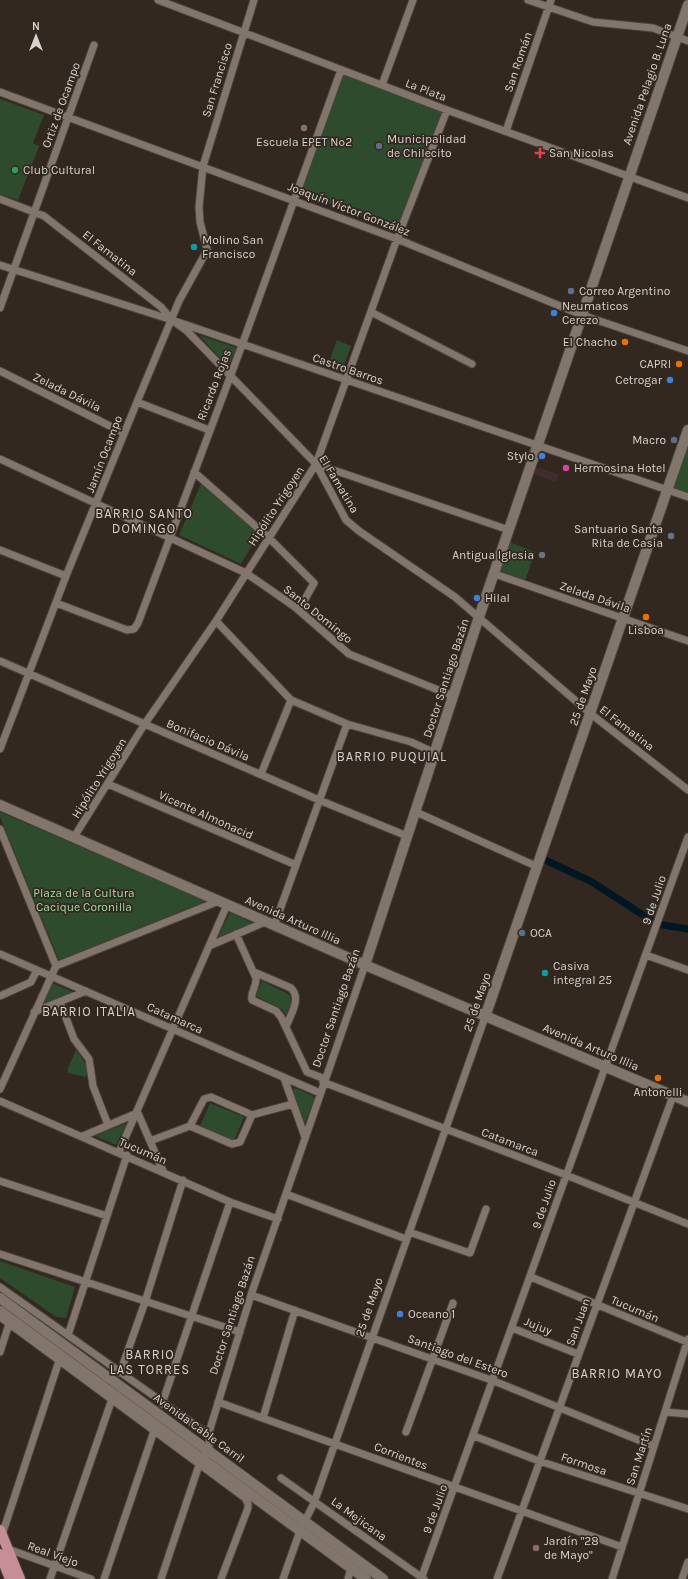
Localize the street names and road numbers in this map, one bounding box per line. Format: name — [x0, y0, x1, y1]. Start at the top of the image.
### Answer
street label: Avenida Pelagio B. Luna — [620, 21, 674, 147]
street label: San Román — [501, 30, 535, 94]
street label: San Francisco — [199, 41, 235, 119]
street label: Ortiz de Ocampo — [39, 60, 83, 150]
street label: La Plata — [404, 76, 448, 104]
street label: Joaquín Víctor González — [286, 179, 412, 239]
street label: El Famatina — [80, 227, 140, 279]
street label: Ricardo Rojas — [194, 347, 234, 423]
street label: Castro Barros — [311, 350, 385, 388]
street label: Zelada Dávila — [31, 370, 103, 414]
street label: Jamín Ocampo — [83, 413, 125, 495]
street label: El Famatina — [316, 452, 362, 516]
street label: Hipólito Yrigoyen — [245, 464, 307, 548]
street label: Zelada Dávila — [558, 578, 632, 616]
street label: Santo Domingo — [281, 582, 355, 646]
street label: Doctor Santiago Bazán — [420, 617, 472, 739]
street label: 25 de Mayo — [566, 665, 600, 727]
street label: El Famatina — [597, 702, 657, 754]
street label: Bonifacio Dávila — [164, 716, 252, 764]
street label: Hipólito Yrigoyen — [69, 735, 129, 821]
street label: Vicente Almonacid — [156, 788, 256, 842]
street label: 9 de Julio — [639, 873, 669, 927]
street label: Avenida Arturo Illia — [243, 893, 343, 947]
street label: Doctor Santiago Bazán — [309, 947, 363, 1069]
street label: 25 de Mayo — [460, 971, 494, 1033]
street label: Catamarca — [145, 999, 205, 1037]
street label: Avenida Arturo Illia — [541, 1020, 641, 1074]
street label: Catamarca — [479, 1125, 541, 1159]
street label: Tucumán — [117, 1135, 169, 1167]
street label: 9 de Julio — [529, 1177, 559, 1231]
street label: Doctor Santiago Bazán — [206, 1254, 258, 1376]
street label: 25 de Mayo — [352, 1276, 386, 1338]
street label: Tucumán — [609, 1293, 661, 1325]
street label: San Juan — [563, 1296, 593, 1348]
street label: Jujuy — [522, 1314, 554, 1338]
street label: Santiago del Estero — [406, 1331, 510, 1381]
street label: Avenida Cable Carril — [151, 1390, 247, 1466]
street label: San Martín — [623, 1425, 655, 1487]
street label: Corrientes — [372, 1439, 430, 1473]
street label: Formosa — [559, 1450, 609, 1478]
street label: 9 de Julio — [420, 1482, 450, 1536]
street label: La Mejicana — [328, 1494, 390, 1544]
street label: Real Viejo — [26, 1538, 80, 1570]

